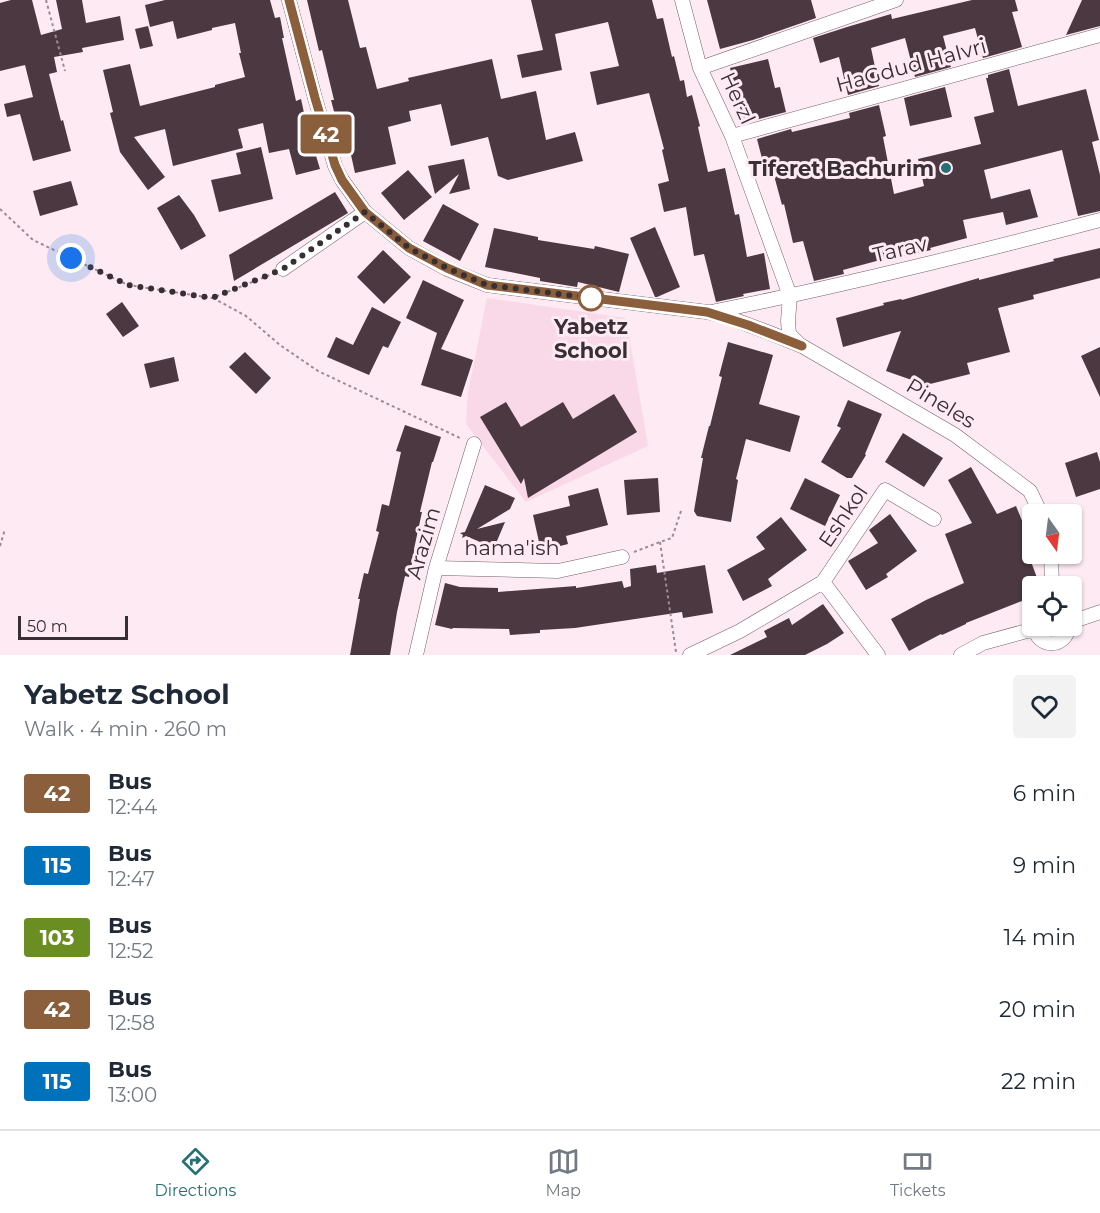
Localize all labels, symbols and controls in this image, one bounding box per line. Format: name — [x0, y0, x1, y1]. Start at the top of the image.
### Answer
street label: HaGdud HaIvri — [833, 33, 989, 97]
street label: Herzl — [715, 68, 761, 128]
line badge: 42 — [299, 114, 353, 154]
text: 42 — [313, 122, 339, 147]
place label: Tiferet Bachurim — [749, 156, 934, 181]
marker: Tiferet Bachurim — [939, 161, 953, 175]
street label: Tarav — [870, 230, 930, 267]
your location — [56, 243, 86, 273]
marker: Yabetz School — [578, 285, 604, 311]
place label: Yabetz School — [553, 314, 628, 363]
street label: Pineles — [902, 373, 980, 433]
street label: Eshkol — [813, 480, 873, 552]
street label: Arazim — [401, 504, 445, 582]
north arrow — [1022, 504, 1082, 564]
map controls — [1022, 504, 1082, 636]
street label: hama'ish — [464, 535, 560, 560]
button: locate — [1022, 576, 1082, 636]
scale bar — [18, 613, 128, 640]
text: 50 m — [27, 617, 68, 636]
button: heart — [1013, 675, 1076, 738]
text: Yabetz School — [24, 677, 230, 711]
text: Walk · 4 min · 260 m — [24, 717, 227, 741]
text: Bus — [108, 768, 152, 795]
text: 6 min — [1013, 780, 1076, 807]
text: 42 — [44, 781, 70, 806]
text: 12:44 — [108, 795, 157, 819]
text: Bus — [108, 840, 152, 867]
text: 9 min — [1013, 852, 1076, 879]
text: 115 — [43, 853, 71, 878]
text: 12:47 — [108, 867, 155, 891]
text: Bus — [108, 912, 152, 939]
text: 14 min — [1004, 924, 1076, 951]
text: 103 — [40, 925, 74, 950]
text: 12:52 — [108, 939, 153, 963]
text: Bus — [108, 984, 152, 1011]
text: 20 min — [999, 996, 1076, 1023]
text: 42 — [44, 997, 70, 1022]
text: 12:58 — [108, 1011, 155, 1035]
text: Bus — [108, 1056, 152, 1083]
text: 22 min — [1001, 1068, 1076, 1095]
text: 115 — [43, 1069, 71, 1094]
text: 13:00 — [108, 1083, 157, 1107]
tab: Directions — [154, 1145, 236, 1200]
tab: Map — [545, 1145, 581, 1200]
tab: Tickets — [890, 1145, 946, 1200]

